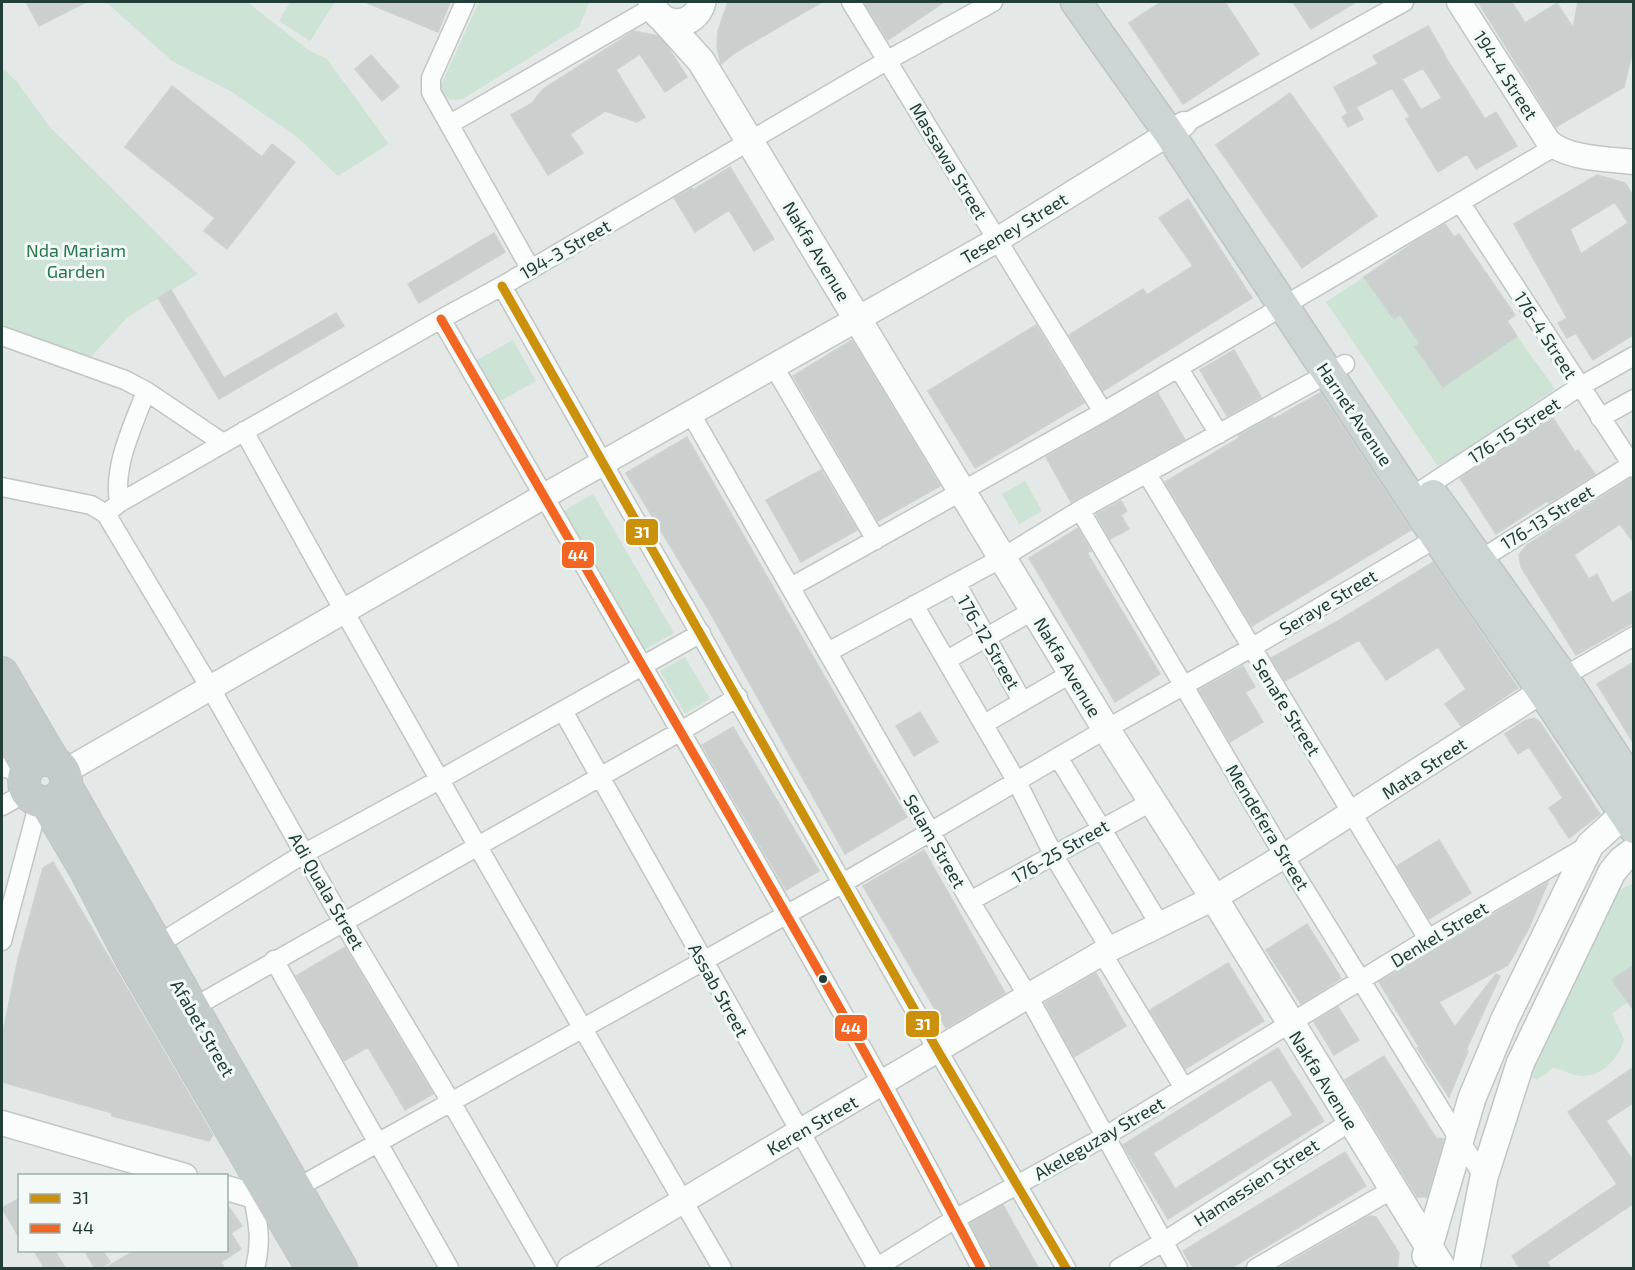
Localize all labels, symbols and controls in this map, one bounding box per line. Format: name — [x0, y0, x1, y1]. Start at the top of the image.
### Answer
street label: 194-4 Street — [1469, 26, 1543, 124]
street label: Massawa Street — [905, 99, 993, 224]
street label: Teseney Street — [957, 188, 1071, 268]
street label: Nakfa Avenue — [779, 197, 855, 305]
street label: 194-3 Street — [516, 214, 614, 284]
park label: Nda Mariam Garden — [26, 239, 126, 282]
street label: 176-4 Street — [1510, 287, 1582, 383]
street label: Harnet Avenue — [1312, 358, 1398, 470]
street label: 176-15 Street — [1464, 392, 1564, 468]
street label: 176-13 Street — [1496, 480, 1598, 554]
line badge: 31 — [625, 518, 659, 546]
text: 31 — [634, 522, 650, 541]
line badge: 44 — [561, 541, 595, 569]
text: 44 — [568, 545, 588, 564]
street label: Seraye Street — [1275, 564, 1381, 640]
street label: 176-12 Street — [953, 591, 1025, 693]
street label: Nakfa Avenue — [1030, 613, 1106, 721]
street label: Senafe Street — [1248, 654, 1326, 760]
street label: Mata Street — [1378, 732, 1471, 803]
street label: Mendefera Street — [1222, 760, 1314, 894]
street label: Selam Street — [899, 790, 971, 892]
street label: 176-25 Street — [1007, 814, 1113, 888]
street label: Adi Quala Street — [285, 829, 369, 954]
street label: Denkel Street — [1386, 896, 1492, 972]
street label: Assab Street — [684, 939, 754, 1041]
unlabelled marker — [817, 973, 829, 985]
street label: Afabet Street — [166, 975, 240, 1081]
line badge: 31 — [905, 1010, 940, 1038]
line badge: 44 — [834, 1014, 868, 1042]
text: 31 — [915, 1014, 931, 1033]
text: 44 — [841, 1018, 861, 1037]
street label: Nakfa Avenue — [1285, 1027, 1363, 1133]
street label: Keren Street — [763, 1090, 861, 1160]
street label: Akeleguzay Street — [1030, 1092, 1168, 1184]
street label: Hamassien Street — [1189, 1133, 1323, 1231]
legend — [18, 1174, 228, 1252]
text: 31 — [72, 1186, 89, 1208]
text: 44 — [72, 1216, 94, 1238]

